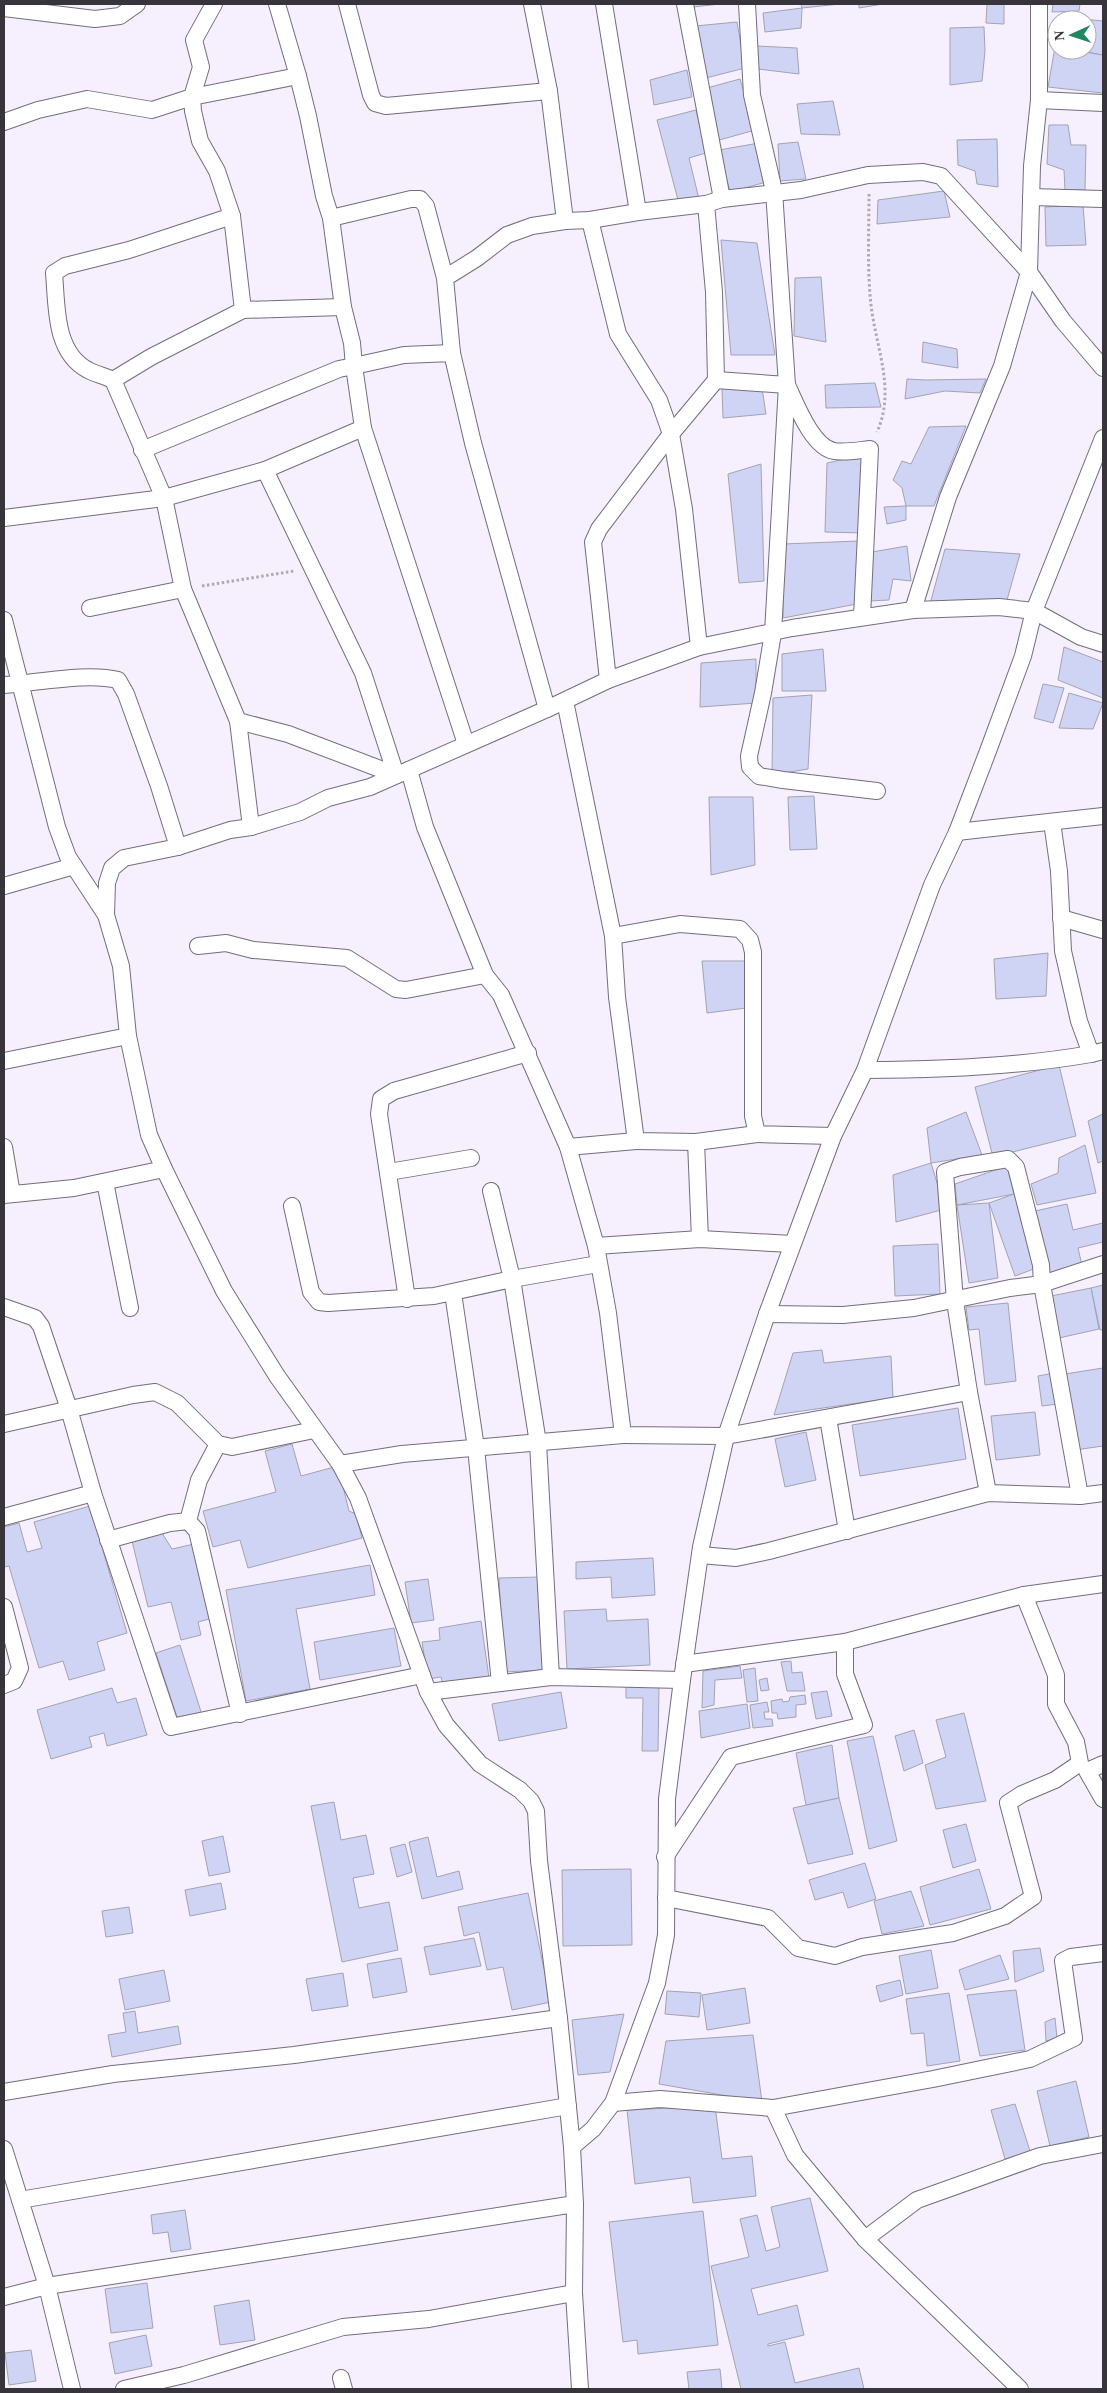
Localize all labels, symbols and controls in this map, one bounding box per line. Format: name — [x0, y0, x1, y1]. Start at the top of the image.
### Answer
north arrow — [1047, 10, 1097, 60]
text: N — [1052, 30, 1067, 41]

